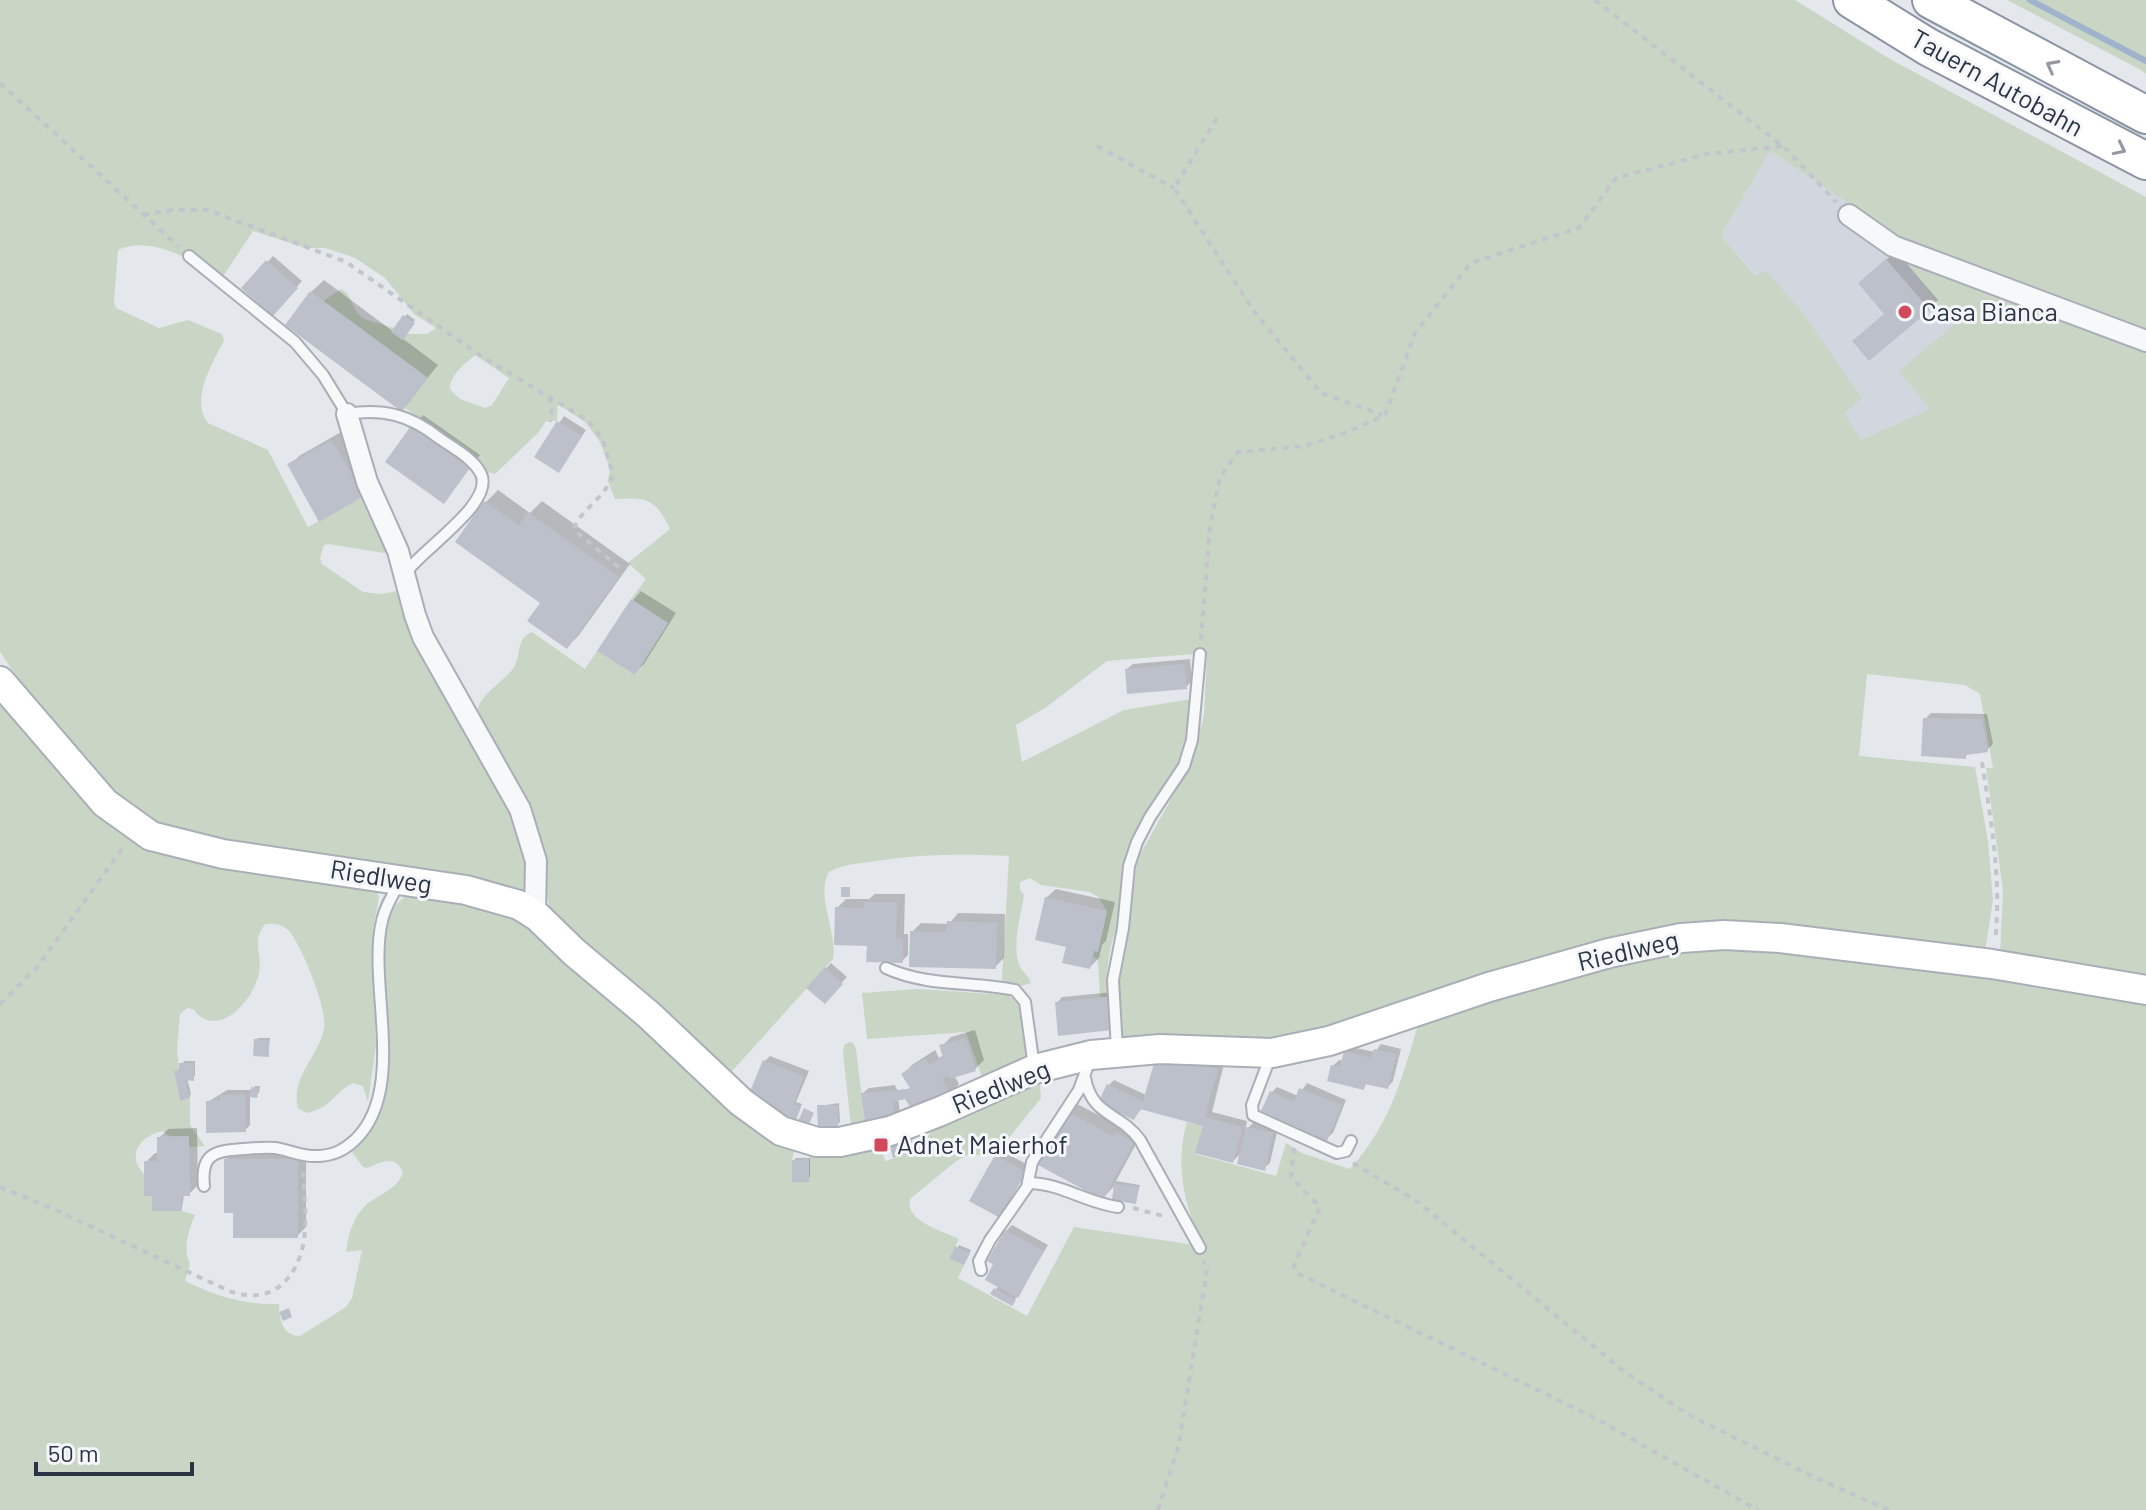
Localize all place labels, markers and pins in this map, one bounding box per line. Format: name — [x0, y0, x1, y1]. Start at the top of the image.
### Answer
place label: Casa Bianca — [1921, 295, 2058, 326]
marker: Casa Bianca — [1896, 303, 1914, 321]
place label: Adnet Maierhof — [897, 1128, 1068, 1159]
marker: Adnet Maierhof — [872, 1136, 890, 1154]

